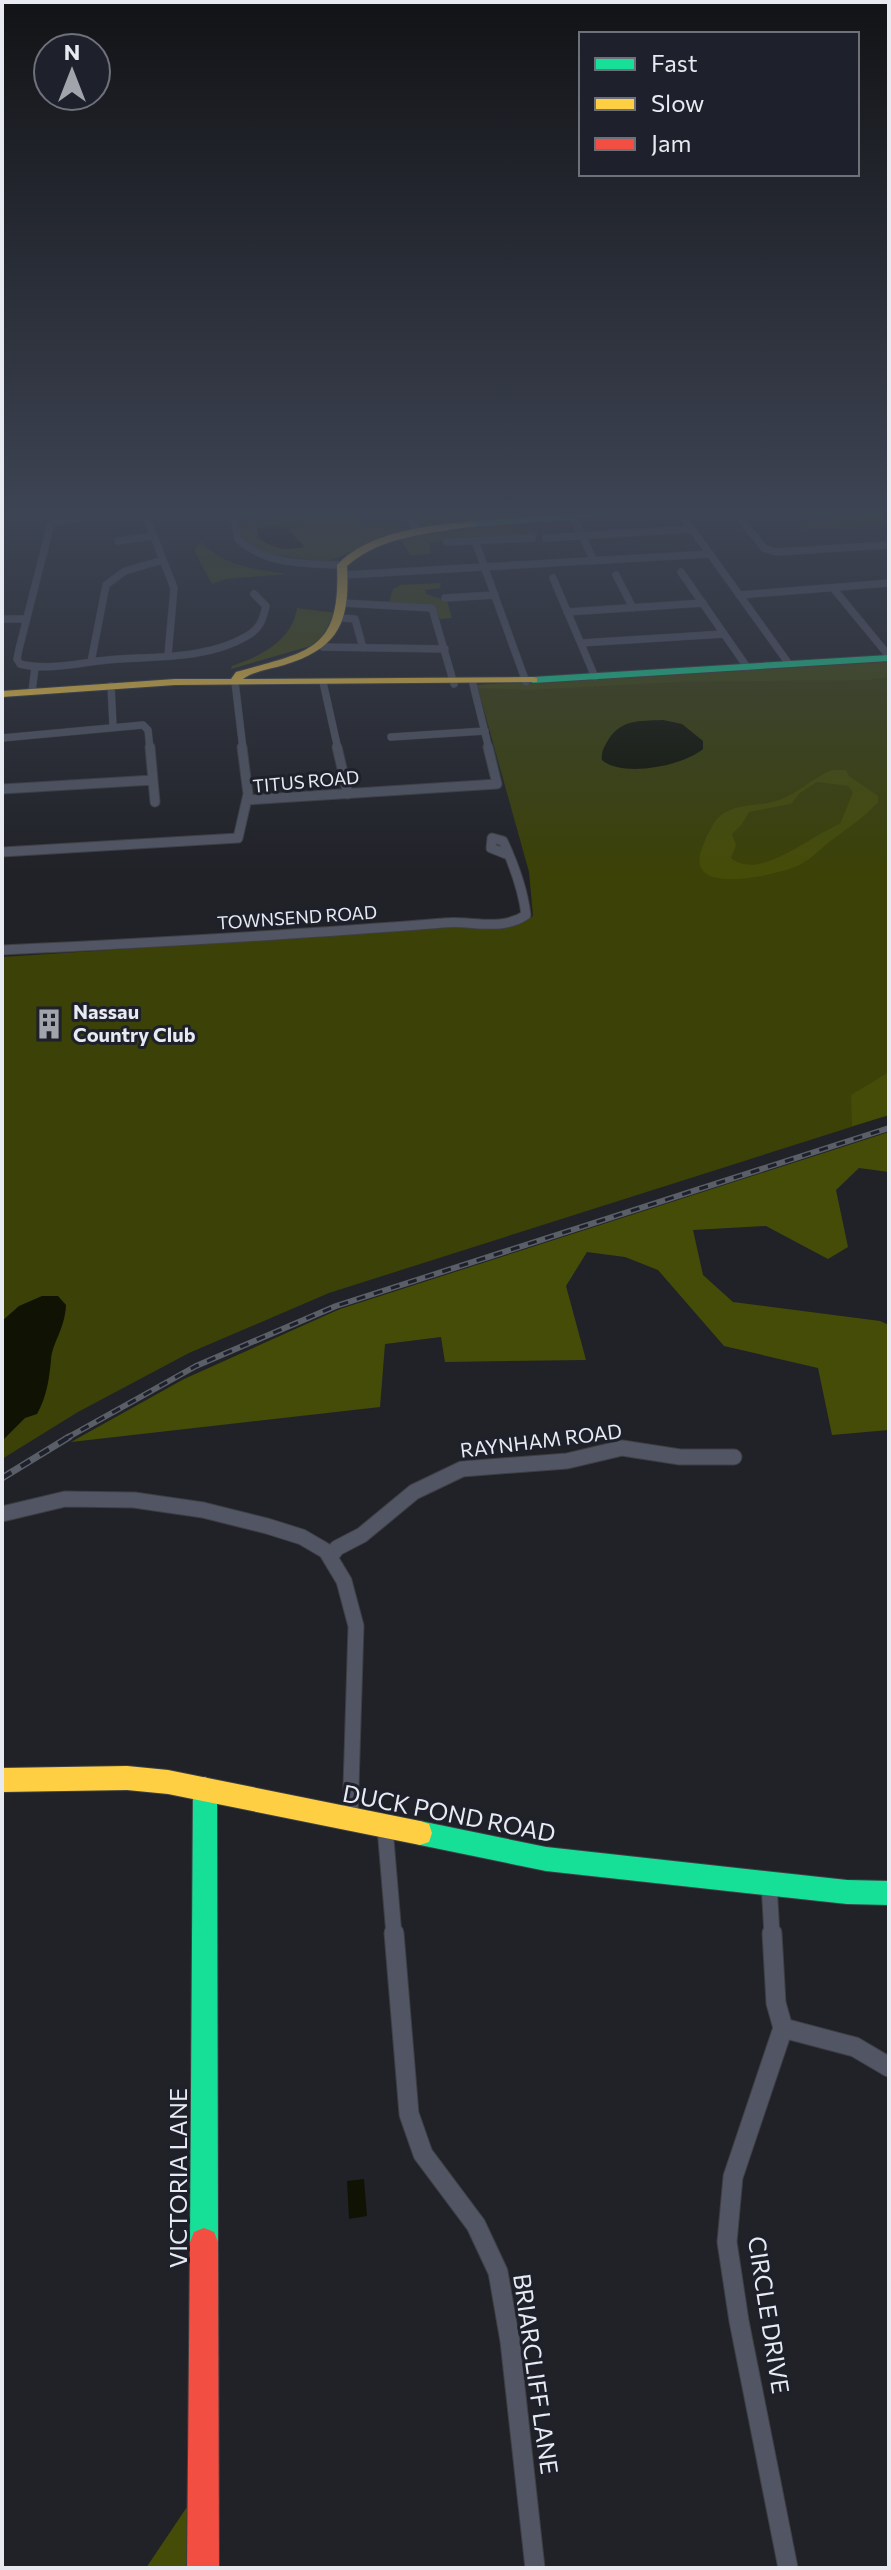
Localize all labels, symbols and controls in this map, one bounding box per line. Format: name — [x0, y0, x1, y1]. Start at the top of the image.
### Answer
north arrow — [32, 32, 112, 112]
legend — [579, 32, 859, 176]
text: N — [64, 38, 80, 65]
text: Fast — [651, 48, 698, 77]
text: Slow — [651, 88, 704, 117]
text: Jam — [651, 128, 691, 157]
street label: TITUS ROAD — [252, 765, 360, 797]
street label: TOWNSEND ROAD — [216, 900, 378, 934]
place label: Nassau Country Club — [73, 999, 196, 1046]
building icon: Nassau Country Club — [32, 1007, 66, 1041]
street label: RAYNHAM ROAD — [459, 1418, 623, 1462]
street label: DUCK POND ROAD — [340, 1778, 558, 1847]
street label: VICTORIA LANE — [163, 2088, 192, 2268]
street label: CIRCLE DRIVE — [743, 2234, 796, 2396]
street label: BRIARCLIFF LANE — [508, 2272, 565, 2476]

